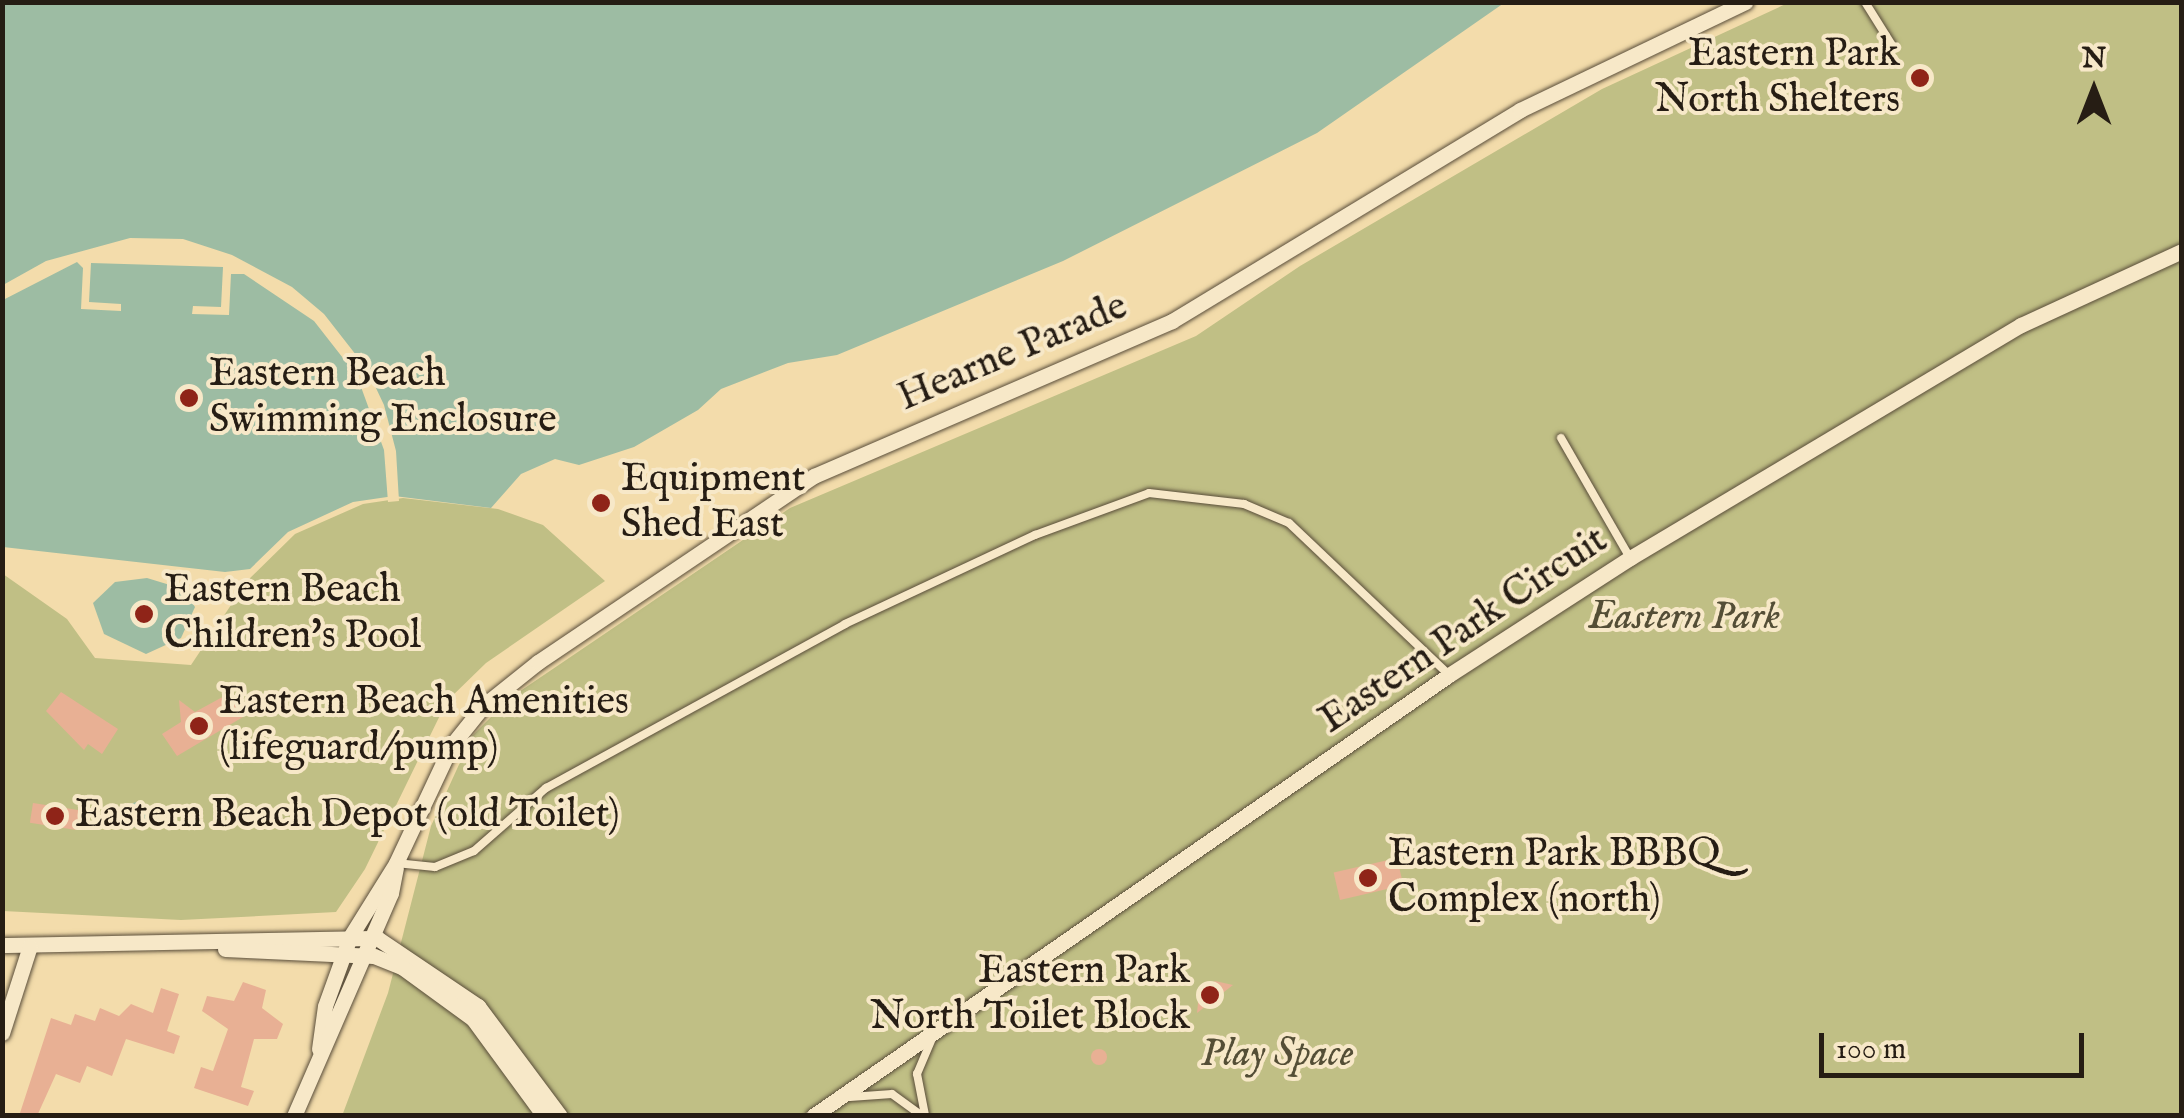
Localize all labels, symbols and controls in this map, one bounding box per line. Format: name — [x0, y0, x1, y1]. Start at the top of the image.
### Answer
place label: Eastern Park North Shelters — [1655, 31, 1900, 125]
north arrow — [2044, 40, 2144, 140]
text: N — [2082, 42, 2106, 77]
marker: Eastern Park North Shelters — [1909, 67, 1931, 89]
street label: Hearne Parade — [891, 283, 1135, 423]
place label: Eastern Beach Swimming Enclosure — [209, 351, 557, 445]
marker: Eastern Beach Swimming Enclosure — [178, 387, 200, 409]
place label: Equipment Shed East — [621, 456, 805, 550]
marker: Equipment Shed East — [590, 492, 612, 514]
street label: Eastern Park Circuit — [1311, 517, 1617, 745]
place label: Eastern Beach Children's Pool — [164, 567, 421, 661]
park label: Eastern Park — [1588, 594, 1780, 642]
marker: Eastern Beach Children's Pool — [133, 603, 155, 625]
place label: Eastern Beach Amenities (lifeguard/pump) — [219, 679, 629, 773]
marker: Eastern Beach Amenities (lifeguard/pump) — [188, 715, 210, 737]
place label: Eastern Beach Depot (old Toilet) — [75, 792, 620, 840]
marker: Eastern Beach Depot (old Toilet) — [44, 805, 66, 827]
place label: Eastern Park BBBQ Complex (north) — [1388, 831, 1720, 925]
marker: Eastern Park BBBQ Complex (north) — [1357, 867, 1379, 889]
place label: Eastern Park North Toilet Block — [870, 948, 1190, 1042]
marker: Eastern Park North Toilet Block — [1199, 984, 1221, 1006]
scale bar — [1824, 1013, 2089, 1075]
park label: Play Space — [1201, 1031, 1353, 1079]
text: 100 m — [1836, 1031, 1906, 1069]

